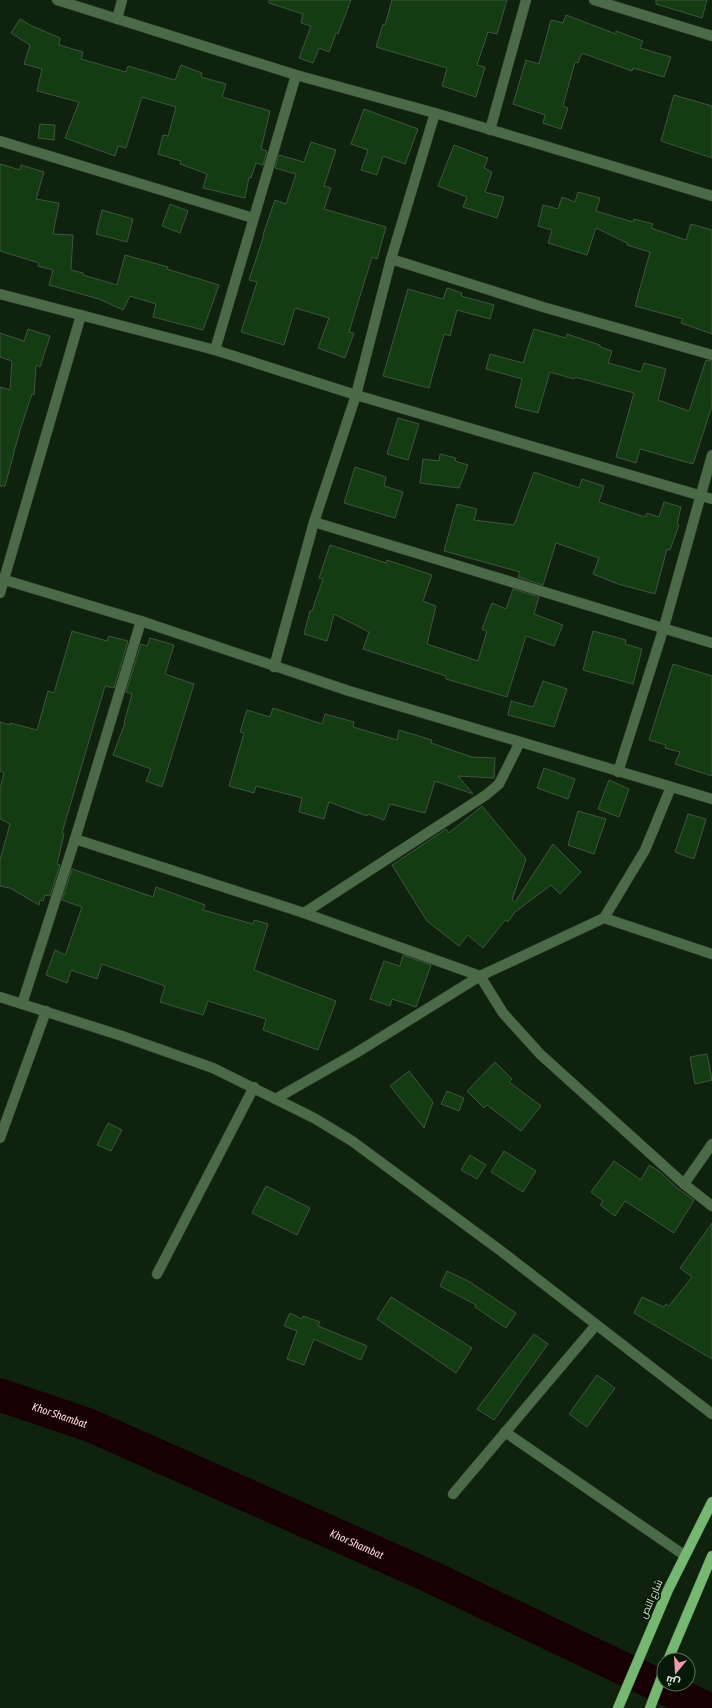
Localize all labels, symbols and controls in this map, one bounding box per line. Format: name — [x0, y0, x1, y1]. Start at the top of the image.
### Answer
water label: Khor Shambat — [31, 1400, 90, 1430]
water label: Khor Shambat — [328, 1527, 386, 1561]
street label: شارع النص — [638, 1578, 665, 1621]
north arrow — [656, 1652, 696, 1692]
text: ش — [664, 1673, 682, 1689]

